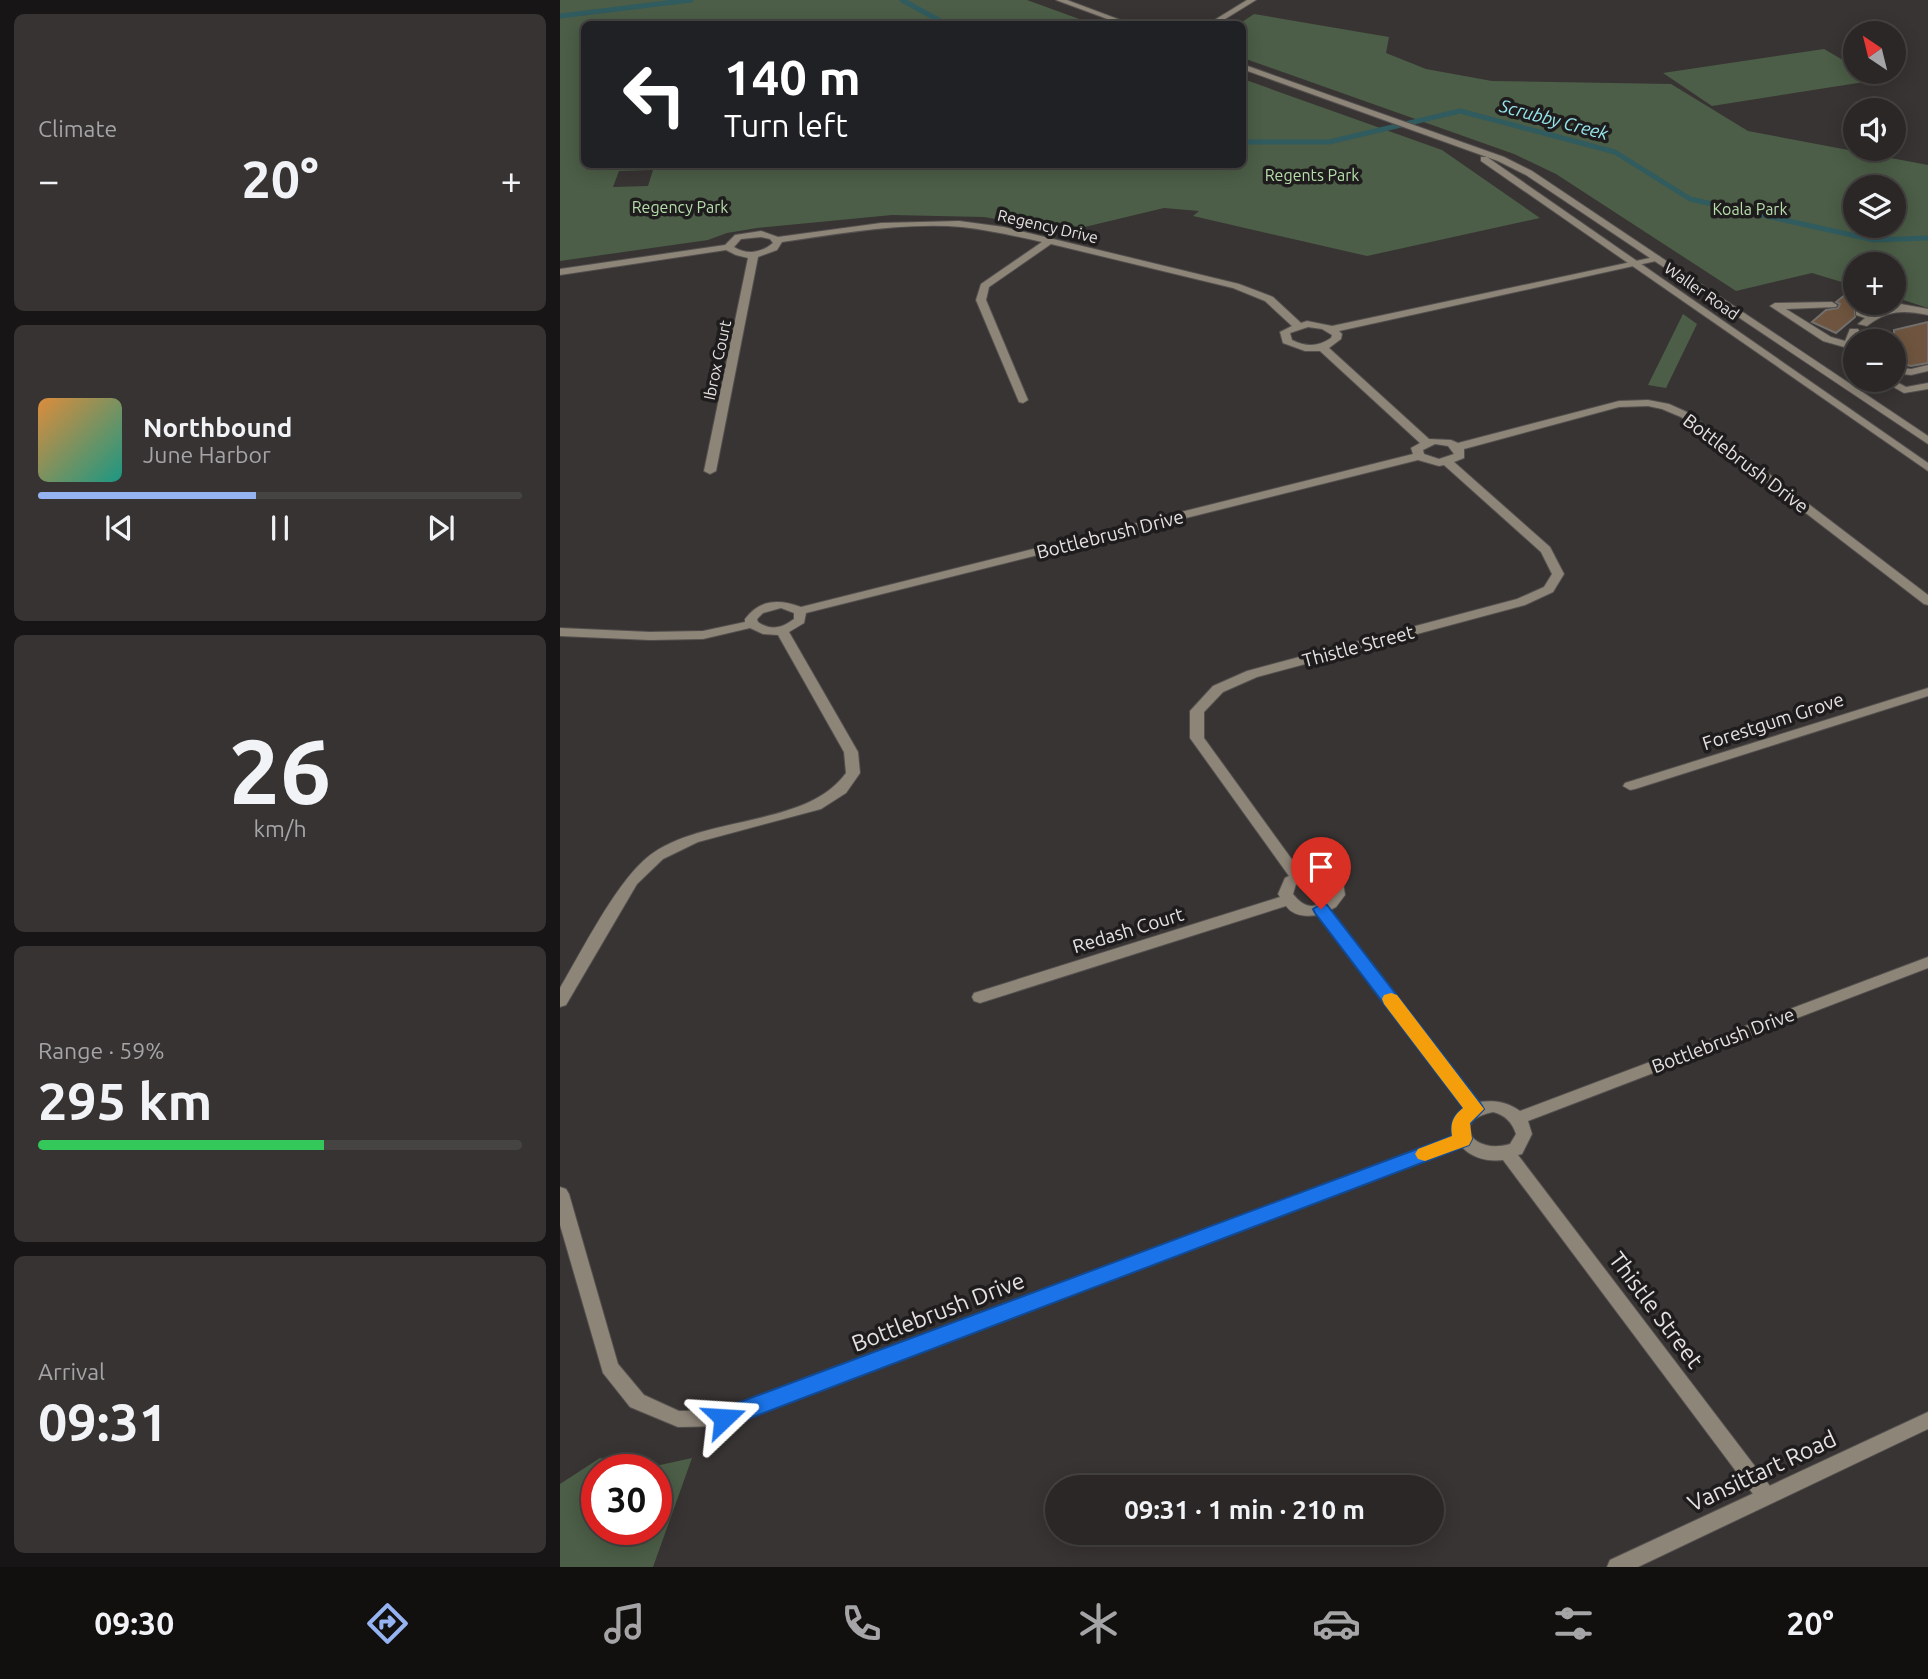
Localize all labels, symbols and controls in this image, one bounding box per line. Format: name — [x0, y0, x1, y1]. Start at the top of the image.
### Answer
north arrow — [1843, 21, 1906, 84]
map controls — [1843, 21, 1906, 392]
icon: left — [609, 49, 700, 140]
text: 140 m — [724, 49, 861, 104]
water label: Scrubby Creek — [1497, 95, 1612, 143]
button: sound — [1843, 98, 1906, 161]
text: Turn left — [724, 107, 848, 143]
text: Climate — [38, 116, 117, 141]
text: 20° — [241, 150, 319, 208]
text: − — [38, 159, 59, 201]
text: + — [501, 159, 522, 201]
park label: Regents Park — [1265, 166, 1359, 184]
button: layers — [1843, 175, 1906, 238]
park label: Regency Park — [632, 198, 728, 216]
park label: Koala Park — [1712, 200, 1788, 218]
street label: Regency Drive — [996, 206, 1100, 246]
button: + — [1843, 252, 1906, 315]
street label: Waller Road — [1661, 259, 1743, 323]
street label: Ibrox Court — [700, 318, 734, 402]
button: − — [1843, 329, 1906, 392]
street label: Bottlebrush Drive — [1679, 409, 1813, 517]
text: Northbound — [143, 413, 292, 442]
text: June Harbor — [143, 442, 271, 467]
street label: Bottlebrush Drive — [1034, 505, 1186, 563]
icon: previous — [100, 509, 138, 547]
icon: pause — [261, 509, 299, 547]
icon: next — [422, 509, 460, 547]
street label: Thistle Street — [1300, 620, 1417, 671]
street label: Forestgum Grove — [1699, 688, 1847, 754]
text: 26 — [229, 719, 331, 821]
text: km/h — [253, 816, 307, 841]
pin — [1291, 837, 1351, 909]
icon: arrive — [1302, 848, 1340, 886]
street label: Redash Court — [1070, 903, 1187, 957]
street label: Bottlebrush Drive — [1649, 1003, 1797, 1077]
text: Range · 59% — [38, 1038, 165, 1063]
text: 295 km — [38, 1072, 212, 1130]
street label: Thistle Street — [1605, 1247, 1708, 1373]
street label: Bottlebrush Drive — [848, 1267, 1028, 1356]
text: Arrival — [38, 1359, 105, 1384]
position arrow — [687, 1381, 761, 1455]
text: 09:31 — [38, 1393, 168, 1451]
street label: Vansittart Road — [1684, 1425, 1840, 1516]
speed limit sign: 30 — [581, 1454, 672, 1545]
text: 09:31 · 1 min · 210 m — [1124, 1495, 1365, 1524]
icon: directions — [363, 1599, 412, 1648]
icon: music — [600, 1599, 649, 1648]
icon: phone — [837, 1599, 886, 1648]
icon: climate — [1074, 1599, 1123, 1648]
icon: car — [1312, 1599, 1361, 1648]
icon: filters — [1549, 1599, 1598, 1648]
text: 09:30 — [94, 1605, 174, 1641]
text: 20° — [1786, 1605, 1834, 1641]

